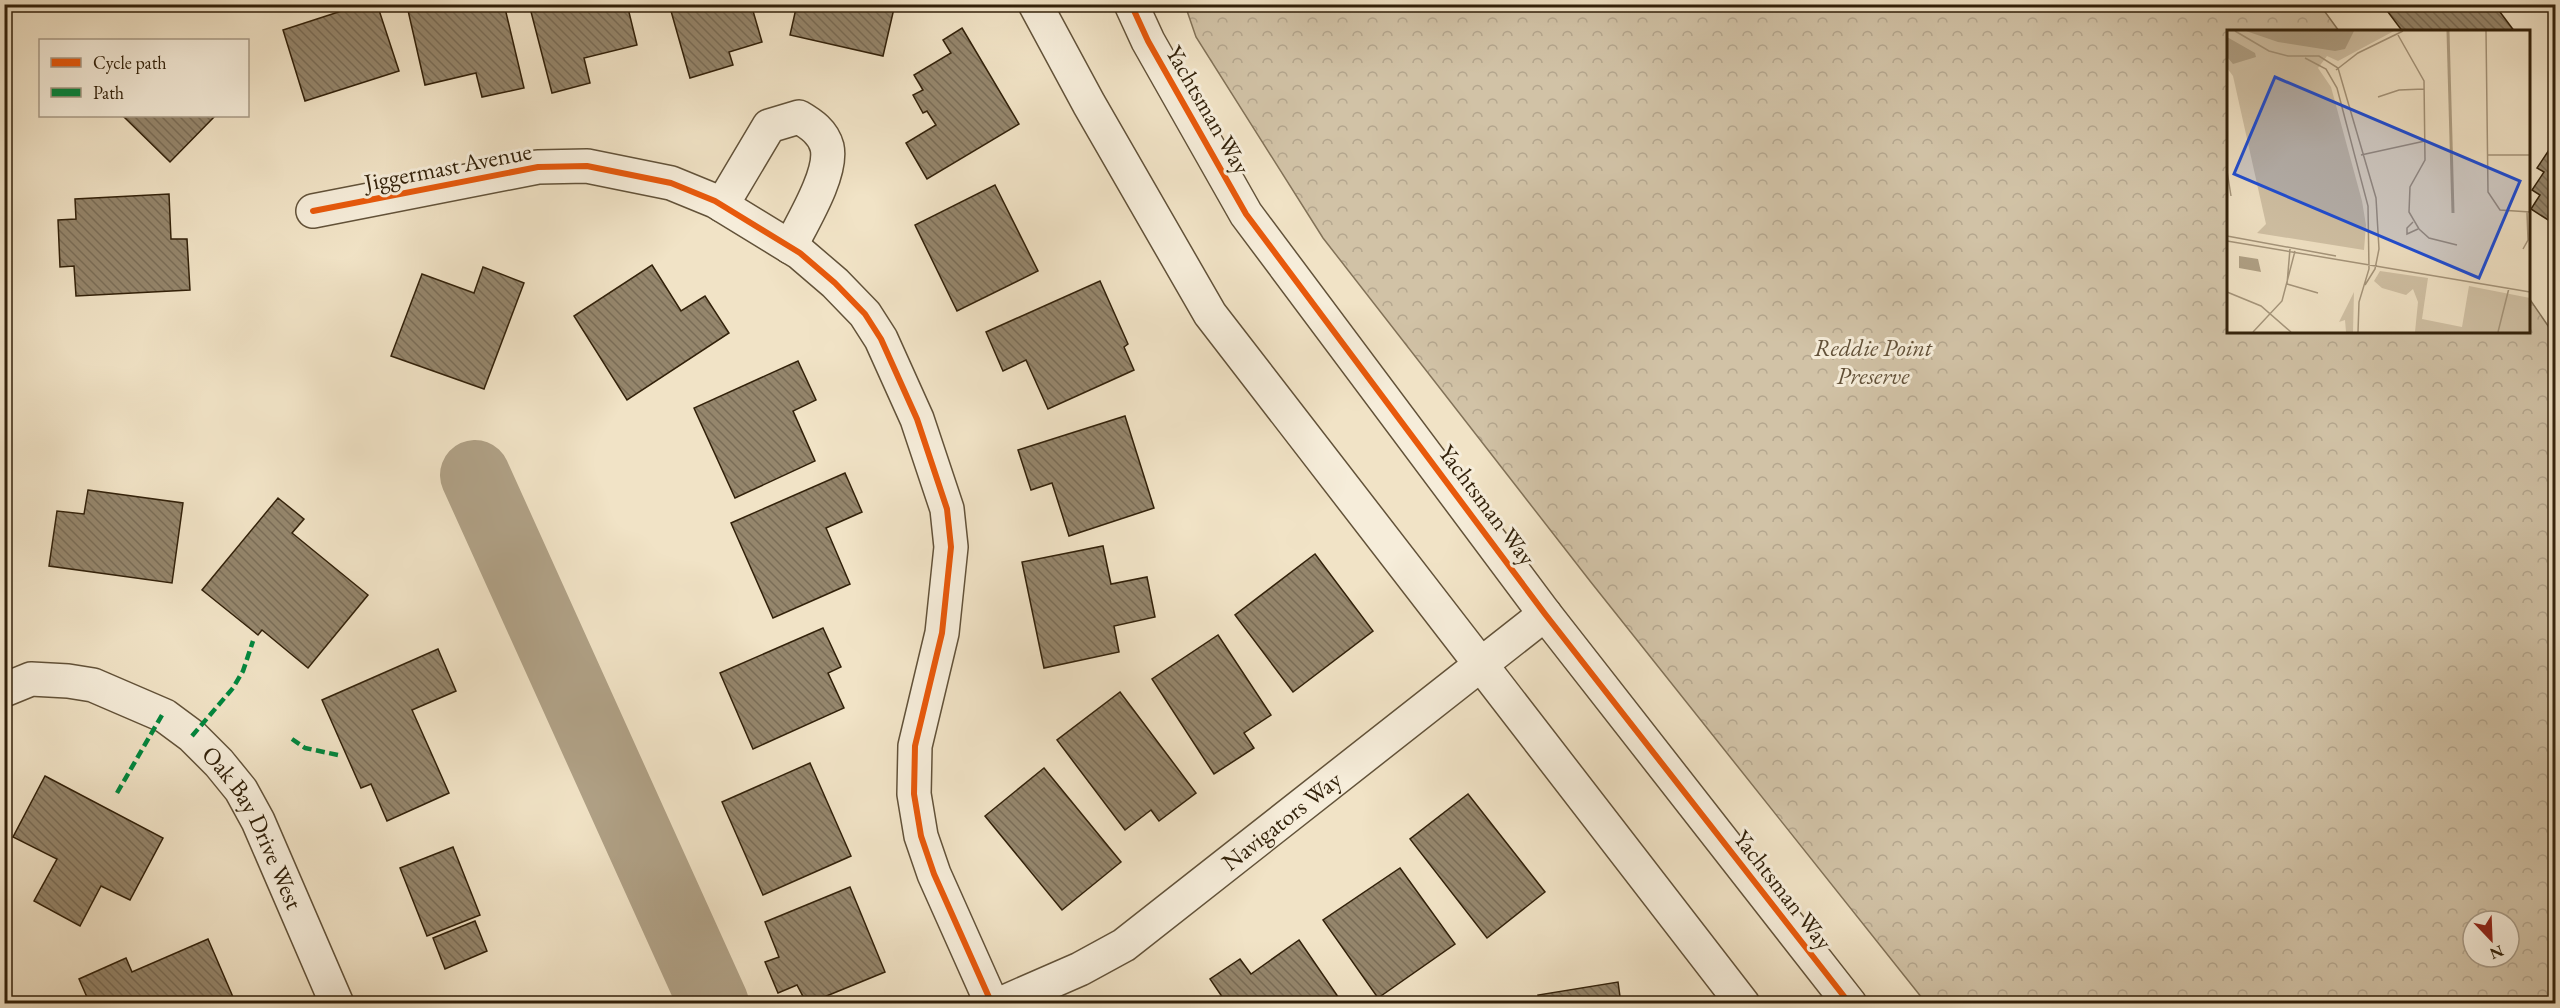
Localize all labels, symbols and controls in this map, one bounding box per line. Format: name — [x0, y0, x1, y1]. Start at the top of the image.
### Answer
inset map — [2227, 30, 2530, 333]
legend — [39, 39, 249, 117]
street label: Yachtsman Way — [1159, 40, 1258, 180]
text: Cycle path — [93, 51, 167, 74]
text: Path — [93, 81, 124, 104]
street label: Jiggermast Avenue — [360, 135, 534, 198]
park label: Reddie Point Preserve — [1814, 332, 1933, 391]
street label: Yachtsman Way — [1432, 438, 1543, 572]
street label: Oak Bay Drive West — [195, 739, 310, 914]
street label: Navigators Way — [1215, 764, 1348, 877]
street label: Yachtsman Way — [1727, 824, 1840, 956]
north arrow — [2461, 909, 2521, 969]
text: N — [2487, 940, 2507, 965]

